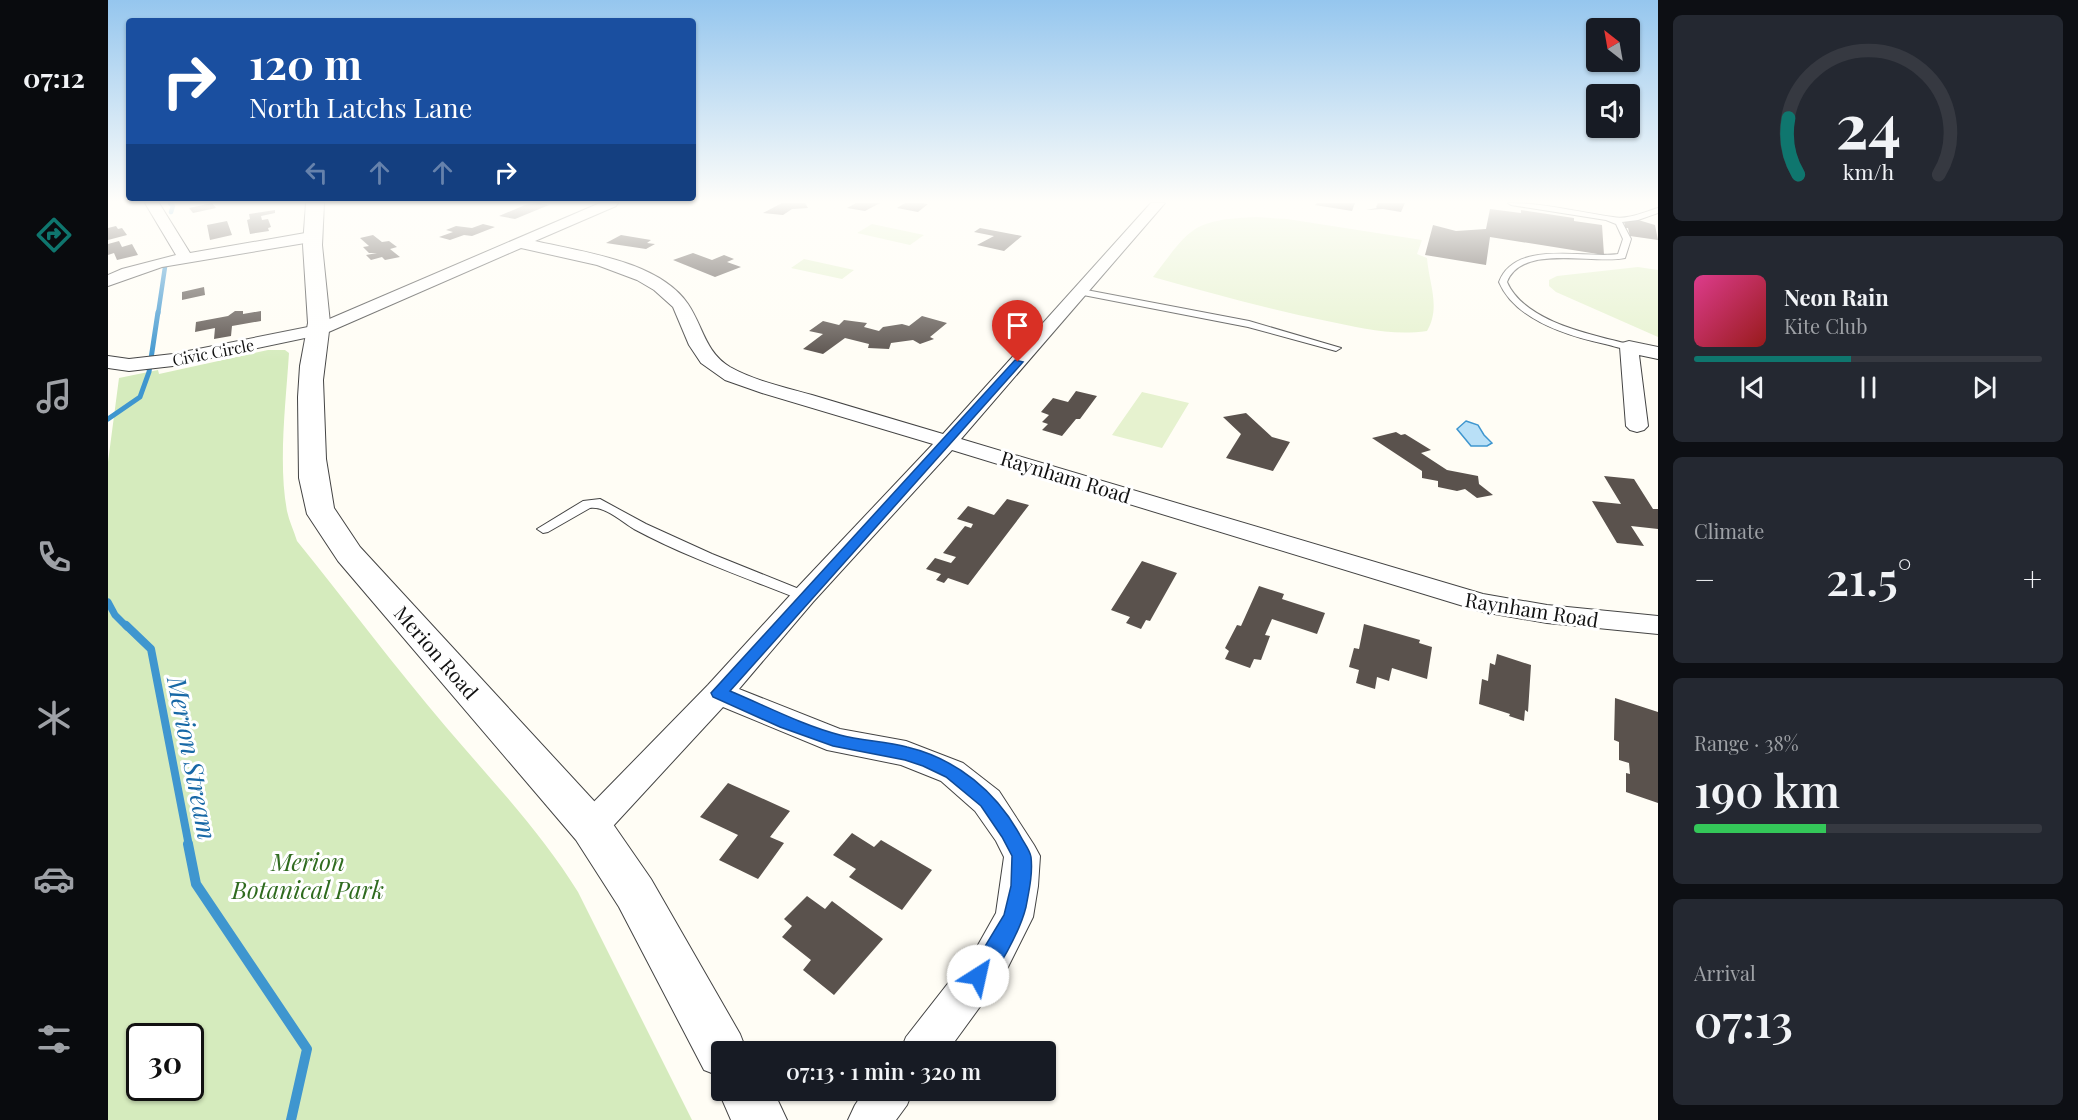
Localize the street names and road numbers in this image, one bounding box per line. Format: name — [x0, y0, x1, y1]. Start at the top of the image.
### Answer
street label: Civic Circle — [170, 334, 256, 370]
street label: Raynham Road — [998, 443, 1135, 509]
street label: Raynham Road — [1463, 585, 1601, 633]
street label: Merion Road — [389, 600, 485, 705]

